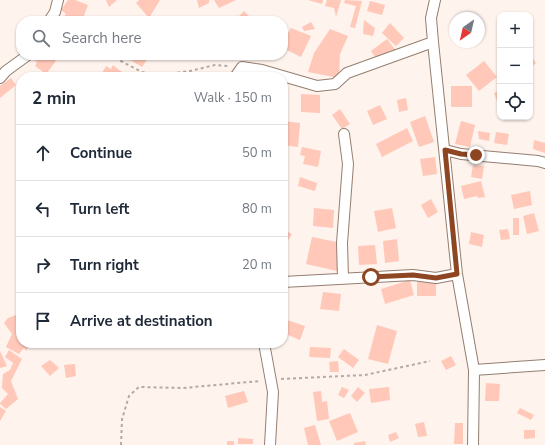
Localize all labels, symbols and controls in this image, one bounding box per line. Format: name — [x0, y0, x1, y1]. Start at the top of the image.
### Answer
north arrow — [449, 12, 485, 48]
map controls — [497, 12, 533, 120]
button: + — [497, 12, 533, 48]
search box — [16, 16, 288, 60]
icon: search — [30, 27, 52, 49]
text: Search here — [62, 28, 142, 48]
button: − — [497, 48, 533, 84]
button: locate — [497, 84, 533, 120]
text: 2 min — [32, 87, 76, 110]
text: Walk · 150 m — [194, 89, 272, 107]
icon: ahead — [32, 142, 54, 164]
text: Continue — [70, 143, 132, 163]
text: 50 m — [242, 144, 272, 162]
route end — [467, 146, 485, 164]
icon: left — [32, 198, 54, 220]
text: Turn left — [70, 199, 129, 219]
text: 80 m — [242, 200, 272, 218]
icon: right — [32, 254, 54, 276]
text: Turn right — [70, 255, 139, 275]
text: 20 m — [242, 256, 272, 274]
route start — [362, 268, 380, 286]
icon: arrive — [32, 310, 54, 332]
text: Arrive at destination — [70, 311, 213, 331]

